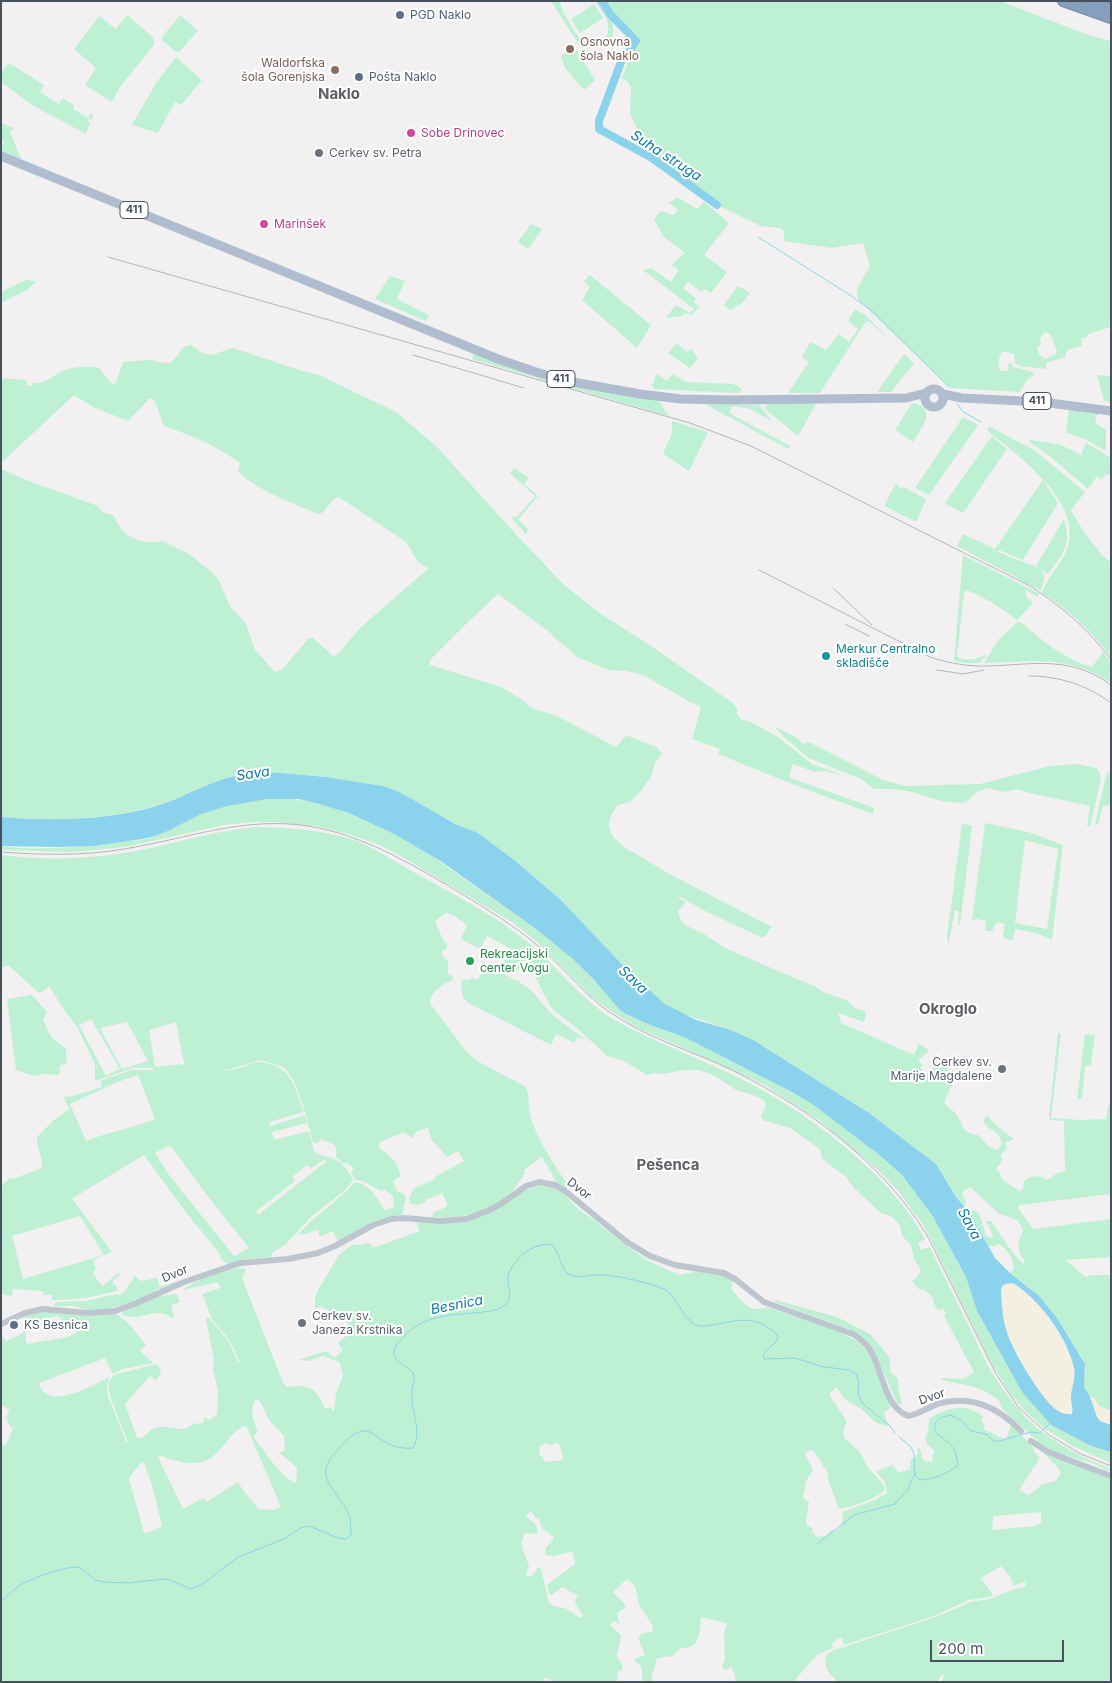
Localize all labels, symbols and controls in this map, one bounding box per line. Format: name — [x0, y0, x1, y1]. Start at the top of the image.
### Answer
place label: PGD Naklo — [410, 8, 471, 22]
marker: PGD Naklo — [394, 9, 406, 21]
place label: Osnovna šola Naklo — [580, 35, 639, 63]
marker: Osnovna šola Naklo — [564, 43, 576, 55]
place label: Waldorfska šola Gorenjska — [241, 56, 325, 84]
marker: Waldorfska šola Gorenjska — [329, 64, 341, 76]
place label: Pošta Naklo — [369, 70, 437, 84]
marker: Pošta Naklo — [353, 71, 365, 83]
district label: Naklo — [318, 85, 360, 103]
place label: Sobe Drinovec — [421, 126, 504, 140]
marker: Sobe Drinovec — [405, 127, 417, 139]
water label: Suha struga — [628, 127, 704, 185]
place label: Cerkev sv. Petra — [329, 146, 422, 160]
marker: Cerkev sv. Petra — [313, 147, 325, 159]
road number: 411 — [120, 202, 148, 218]
place label: Marinšek — [274, 217, 326, 231]
marker: Marinšek — [258, 218, 270, 230]
road number: 411 — [547, 370, 575, 388]
road number: 411 — [1023, 392, 1051, 410]
place label: Merkur Centralno skladišče — [836, 642, 935, 670]
marker: Merkur Centralno skladišče — [820, 650, 832, 662]
water label: Sava — [235, 763, 271, 785]
place label: Rekreacijski center Vogu — [480, 947, 549, 975]
marker: Rekreacijski center Vogu — [464, 955, 476, 967]
water label: Sava — [615, 962, 651, 998]
district label: Okroglo — [919, 1000, 977, 1018]
place label: Cerkev sv. Marije Magdalene — [891, 1055, 992, 1083]
marker: Cerkev sv. Marije Magdalene — [996, 1063, 1008, 1075]
district label: Pešenca — [637, 1156, 699, 1174]
street label: Dvor — [564, 1175, 594, 1203]
water label: Sava — [954, 1205, 984, 1243]
street label: Dvor — [160, 1262, 190, 1286]
water label: Besnica — [429, 1292, 485, 1318]
place label: Cerkev sv. Janeza Krstnika — [312, 1309, 402, 1337]
marker: Cerkev sv. Janeza Krstnika — [296, 1317, 308, 1329]
place label: KS Besnica — [24, 1318, 88, 1332]
marker: KS Besnica — [8, 1319, 20, 1331]
street label: Dvor — [917, 1386, 947, 1408]
scale bar — [932, 1630, 1066, 1662]
text: 200 m — [938, 1639, 983, 1658]

